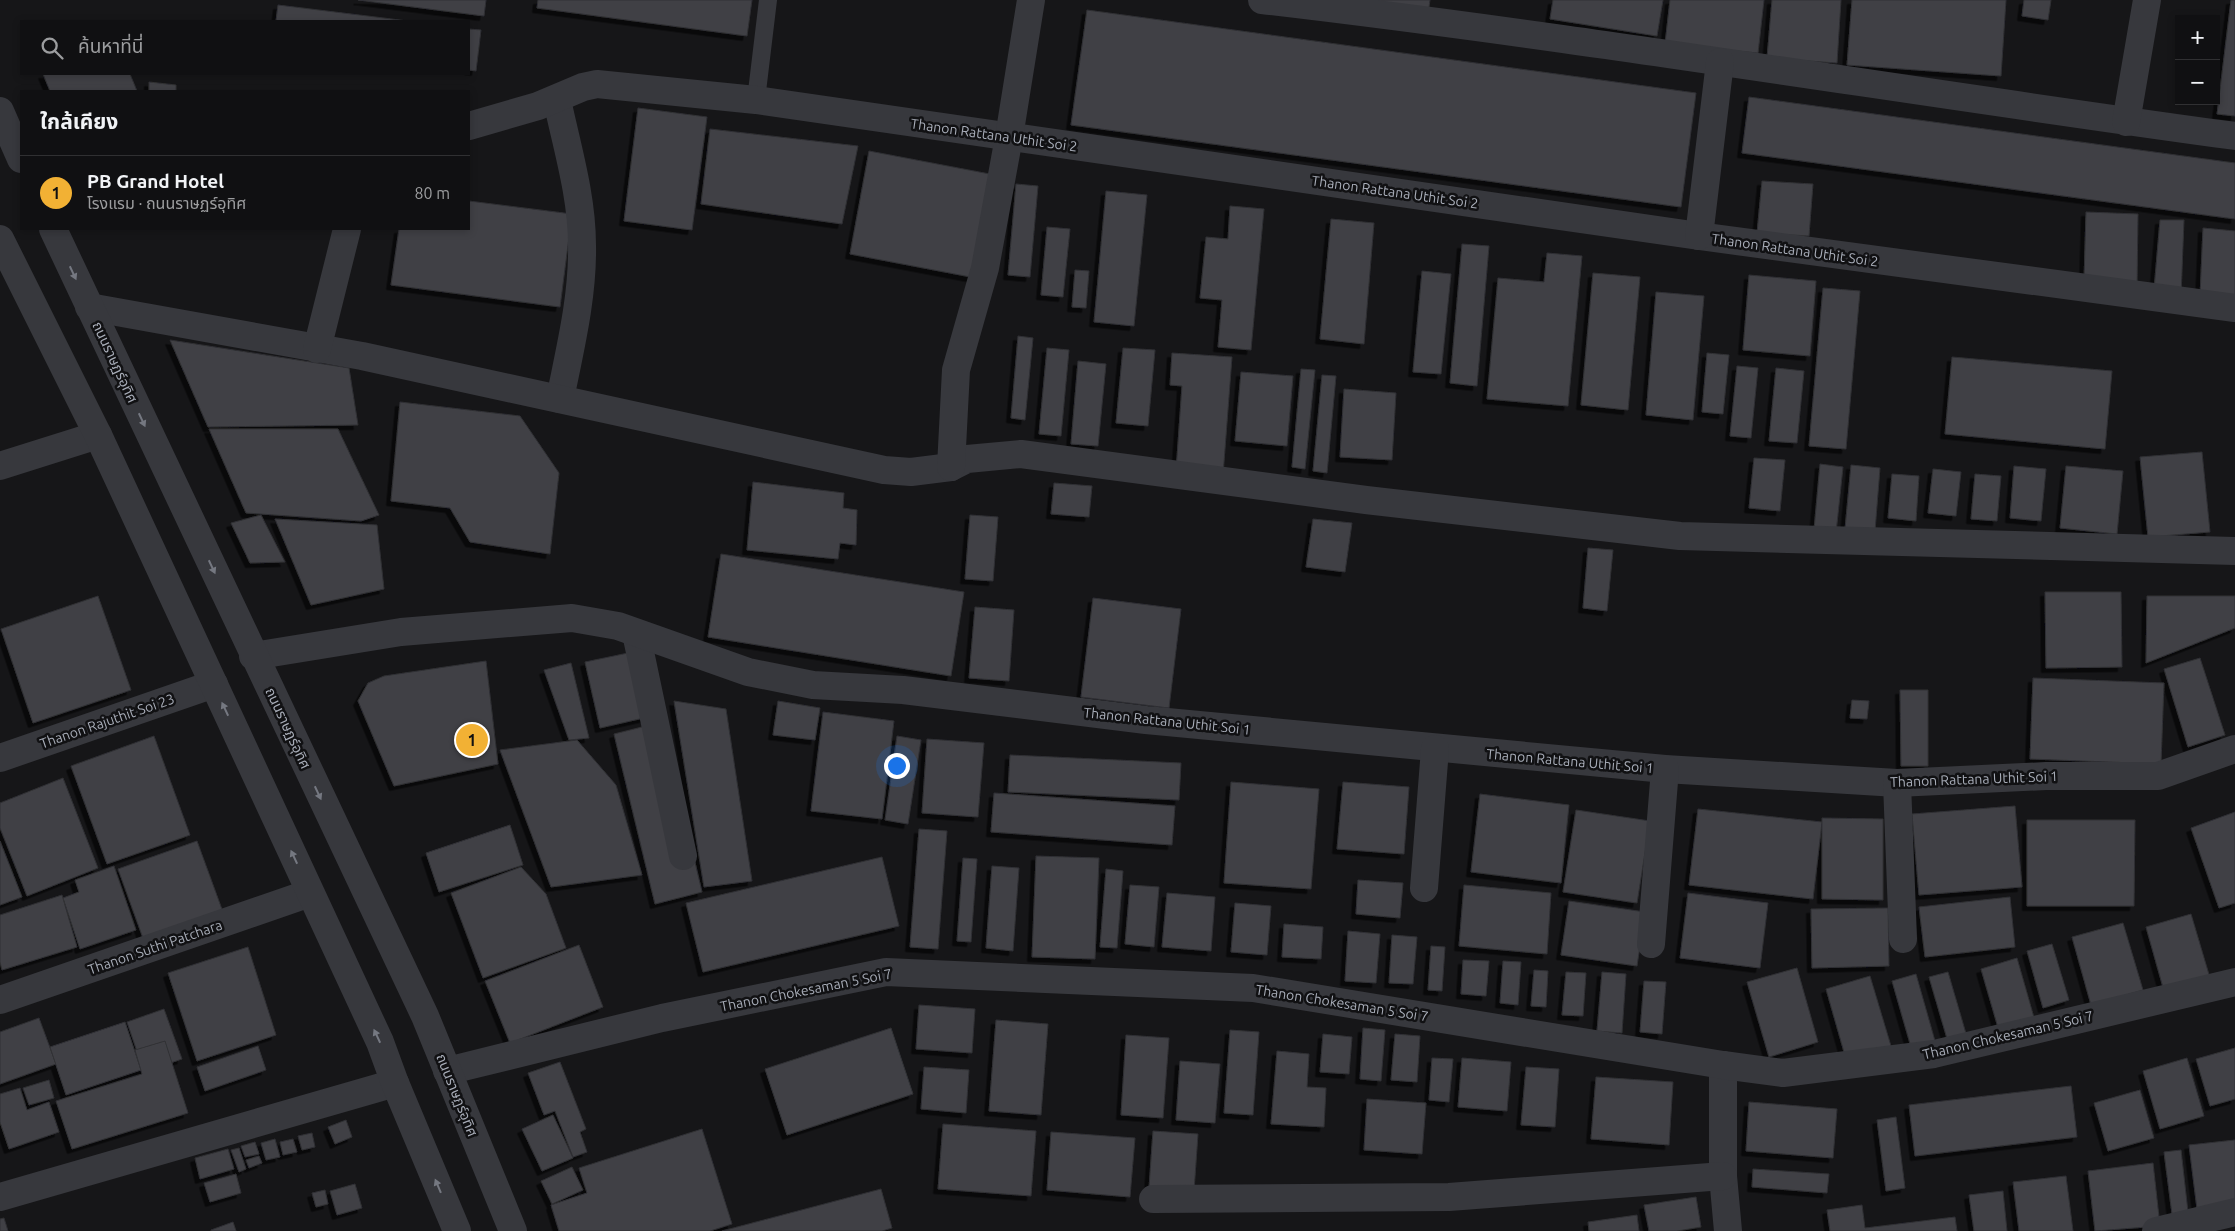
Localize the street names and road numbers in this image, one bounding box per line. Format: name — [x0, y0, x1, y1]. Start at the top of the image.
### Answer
street label: Thanon Rattana Uthit Soi 2 — [910, 115, 1078, 155]
street label: Thanon Rattana Uthit Soi 2 — [1311, 172, 1479, 212]
street label: Thanon Rattana Uthit Soi 2 — [1711, 230, 1879, 270]
street label: ถนนราษฏร์อุทิศ — [88, 319, 141, 406]
street label: ถนนราษฏร์อุทิศ — [261, 685, 314, 772]
street label: Thanon Rajuthit Soi 23 — [38, 690, 176, 752]
street label: Thanon Rattana Uthit Soi 1 — [1083, 704, 1251, 738]
street label: Thanon Rattana Uthit Soi 1 — [1486, 746, 1654, 776]
street label: Thanon Rattana Uthit Soi 1 — [1890, 768, 2058, 790]
street label: Thanon Suthi Patchara — [86, 916, 224, 978]
street label: Thanon Chokesaman 5 Soi 7 — [719, 965, 893, 1015]
street label: Thanon Chokesaman 5 Soi 7 — [1255, 981, 1429, 1025]
street label: Thanon Chokesaman 5 Soi 7 — [1921, 1008, 2095, 1062]
street label: ถนนราษฏร์อุทิศ — [432, 1051, 481, 1139]

